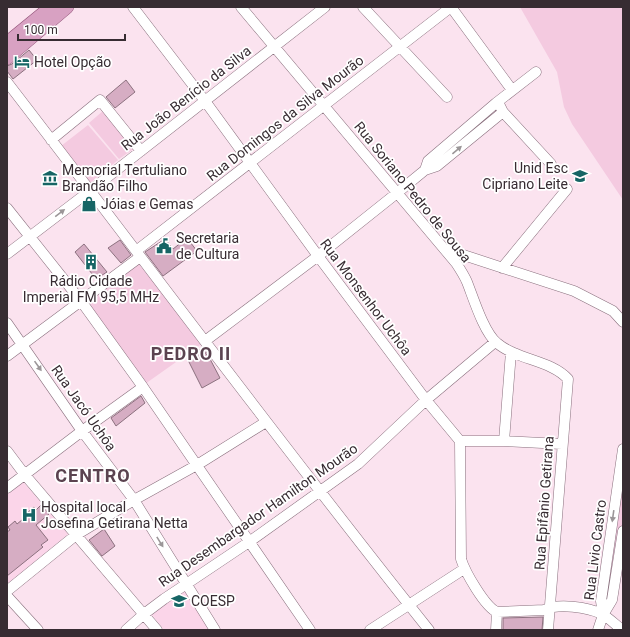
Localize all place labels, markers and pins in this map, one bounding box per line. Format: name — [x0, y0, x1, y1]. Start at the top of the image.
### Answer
hotel icon: Hotel Opção — [13, 53, 31, 71]
place label: Hotel Opção — [34, 54, 111, 70]
place label: Unid Esc Cipriano Leite — [482, 160, 568, 192]
place label: Memorial Tertuliano Brandão Filho — [62, 162, 187, 194]
school or university icon: Unid Esc Cipriano Leite — [571, 167, 589, 185]
museum icon: Memorial Tertuliano Brandão Filho — [41, 169, 59, 187]
shop icon: Jóias e Gemas — [80, 195, 98, 213]
place label: Jóias e Gemas — [101, 196, 193, 212]
place label: Secretaria de Cultura — [176, 230, 239, 262]
public building icon: Secretaria de Cultura — [155, 237, 173, 255]
building icon: Rádio Cidade Imperial FM 95,5 MHz — [82, 253, 100, 271]
place label: Rádio Cidade Imperial FM 95,5 MHz — [23, 273, 159, 305]
place label: Hospital local Josefina Getirana Netta — [41, 499, 188, 531]
hospital icon: Hospital local Josefina Getirana Netta — [20, 506, 38, 524]
school or university icon: COESP — [170, 592, 188, 610]
place label: COESP — [191, 593, 235, 609]

